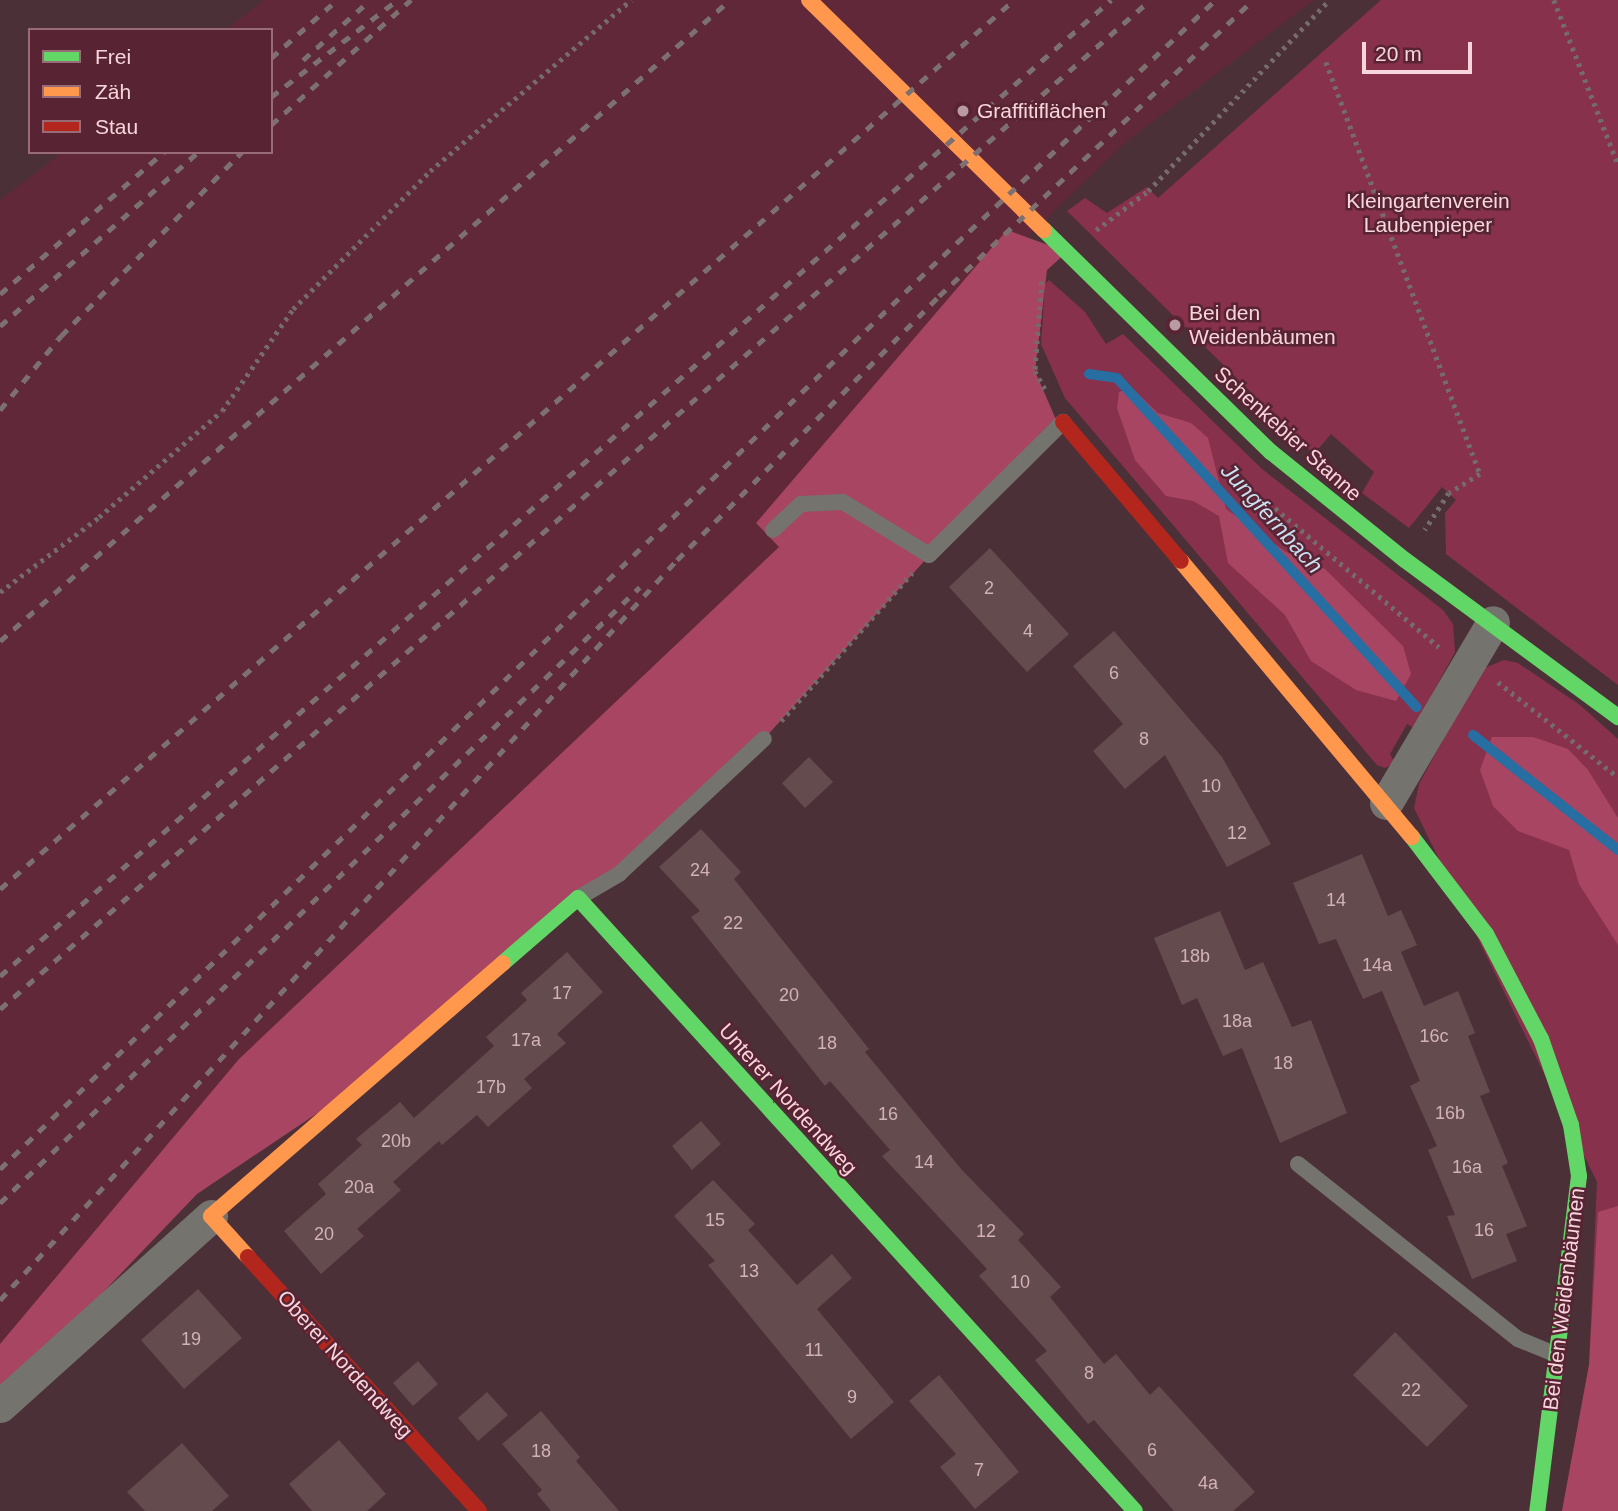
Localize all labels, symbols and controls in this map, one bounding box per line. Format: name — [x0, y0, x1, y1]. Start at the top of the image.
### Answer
legend — [28, 28, 273, 154]
scale bar — [1366, 28, 1476, 72]
text: 20 m — [1375, 42, 1422, 65]
text: Frei — [95, 45, 131, 68]
text: Zäh — [95, 80, 131, 103]
place label: Graffitiflächen — [977, 98, 1106, 124]
marker: Graffitiflächen — [955, 103, 971, 119]
text: Stau — [95, 115, 138, 138]
park label: Kleingartenverein Laubenpieper — [1346, 188, 1510, 238]
place label: Bei den Weidenbäumen — [1189, 300, 1336, 350]
marker: Bei den Weidenbäumen — [1167, 317, 1183, 333]
street label: Schenkebier Stanne — [1209, 361, 1367, 507]
water label: Jungfernbach — [1215, 457, 1329, 579]
house number: 2 — [984, 577, 994, 599]
house number: 4 — [1023, 620, 1033, 642]
house number: 6 — [1109, 662, 1119, 684]
house number: 8 — [1139, 728, 1149, 750]
house number: 10 — [1201, 775, 1221, 797]
house number: 12 — [1227, 822, 1247, 844]
house number: 24 — [690, 859, 710, 881]
house number: 14 — [1326, 889, 1346, 911]
house number: 22 — [723, 912, 743, 934]
house number: 18b — [1180, 945, 1210, 967]
house number: 14a — [1362, 954, 1392, 976]
house number: 17 — [552, 982, 572, 1004]
house number: 20 — [779, 984, 799, 1006]
house number: 18a — [1222, 1010, 1252, 1032]
street label: Unterer Nordendweg — [713, 1018, 863, 1180]
house number: 16c — [1419, 1025, 1449, 1047]
house number: 17a — [511, 1029, 541, 1051]
house number: 18 — [817, 1032, 837, 1054]
house number: 18 — [1273, 1052, 1293, 1074]
house number: 17b — [476, 1076, 506, 1098]
house number: 16b — [1435, 1102, 1465, 1124]
house number: 16 — [878, 1103, 898, 1125]
house number: 20b — [381, 1130, 411, 1152]
house number: 14 — [914, 1151, 934, 1173]
house number: 16a — [1452, 1156, 1482, 1178]
house number: 20a — [344, 1176, 374, 1198]
street label: Bei den Weidenbäumen — [1538, 1186, 1590, 1412]
house number: 15 — [705, 1209, 725, 1231]
house number: 16 — [1474, 1219, 1494, 1241]
house number: 12 — [976, 1220, 996, 1242]
house number: 20 — [314, 1223, 334, 1245]
house number: 13 — [739, 1260, 759, 1282]
house number: 10 — [1010, 1271, 1030, 1293]
street label: Oberer Nordendweg — [272, 1285, 418, 1443]
house number: 19 — [181, 1328, 201, 1350]
house number: 11 — [805, 1339, 823, 1361]
house number: 8 — [1084, 1362, 1094, 1384]
house number: 22 — [1401, 1379, 1421, 1401]
house number: 9 — [847, 1386, 857, 1408]
house number: 6 — [1147, 1439, 1157, 1461]
house number: 18 — [531, 1440, 551, 1462]
house number: 7 — [974, 1459, 984, 1481]
house number: 4a — [1198, 1472, 1218, 1494]

